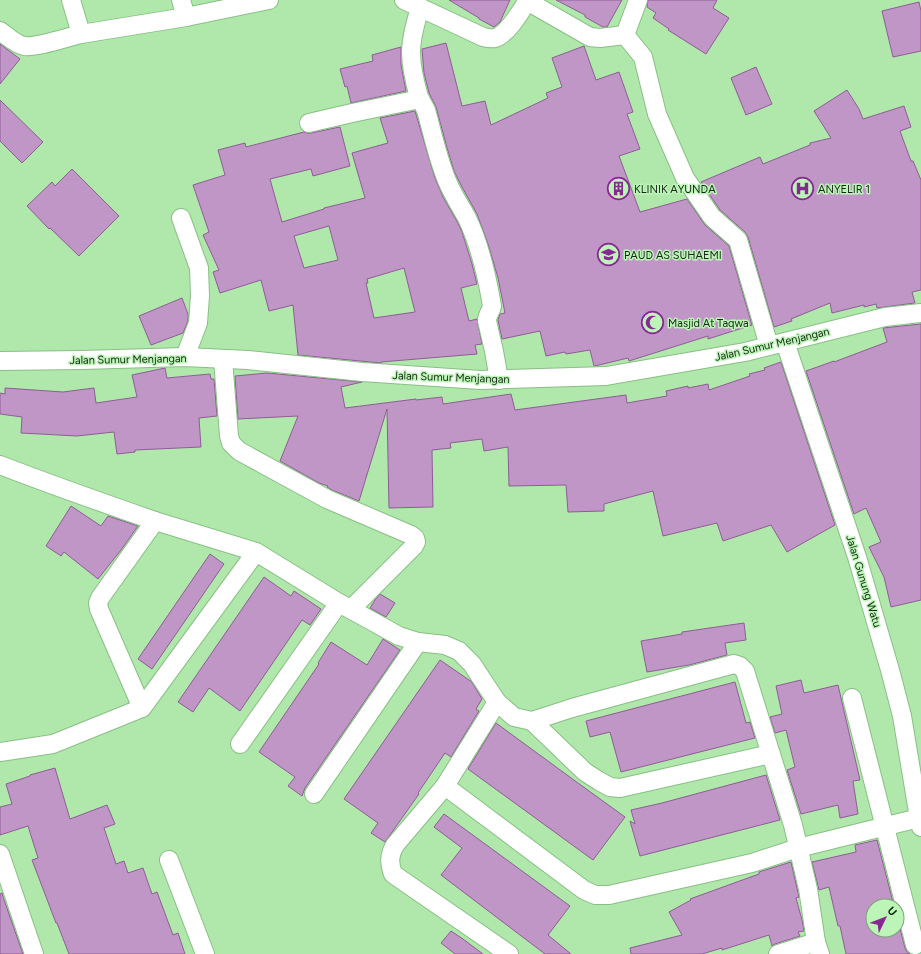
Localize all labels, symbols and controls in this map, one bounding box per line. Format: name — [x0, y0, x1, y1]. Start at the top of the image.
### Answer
building icon: KLINIK AYUNDA — [605, 176, 631, 202]
hospital icon: ANYELIR 1 — [790, 176, 816, 202]
place label: KLINIK AYUNDA — [634, 183, 716, 196]
place label: ANYELIR 1 — [818, 183, 870, 196]
school or university icon: PAUD AS SUHAEMI — [595, 242, 621, 268]
place label: PAUD AS SUHAEMI — [624, 249, 722, 262]
mosque icon: Masjid At Taqwa — [639, 310, 665, 336]
place label: Masjid At Taqwa — [668, 317, 749, 330]
street label: Jalan Sumur Menjangan — [713, 325, 831, 364]
street label: Jalan Sumur Menjangan — [69, 352, 187, 367]
street label: Jalan Sumur Menjangan — [392, 369, 510, 386]
street label: Jalan Gunung Watu — [843, 533, 884, 629]
north arrow — [865, 898, 905, 938]
text: U — [885, 904, 900, 919]

